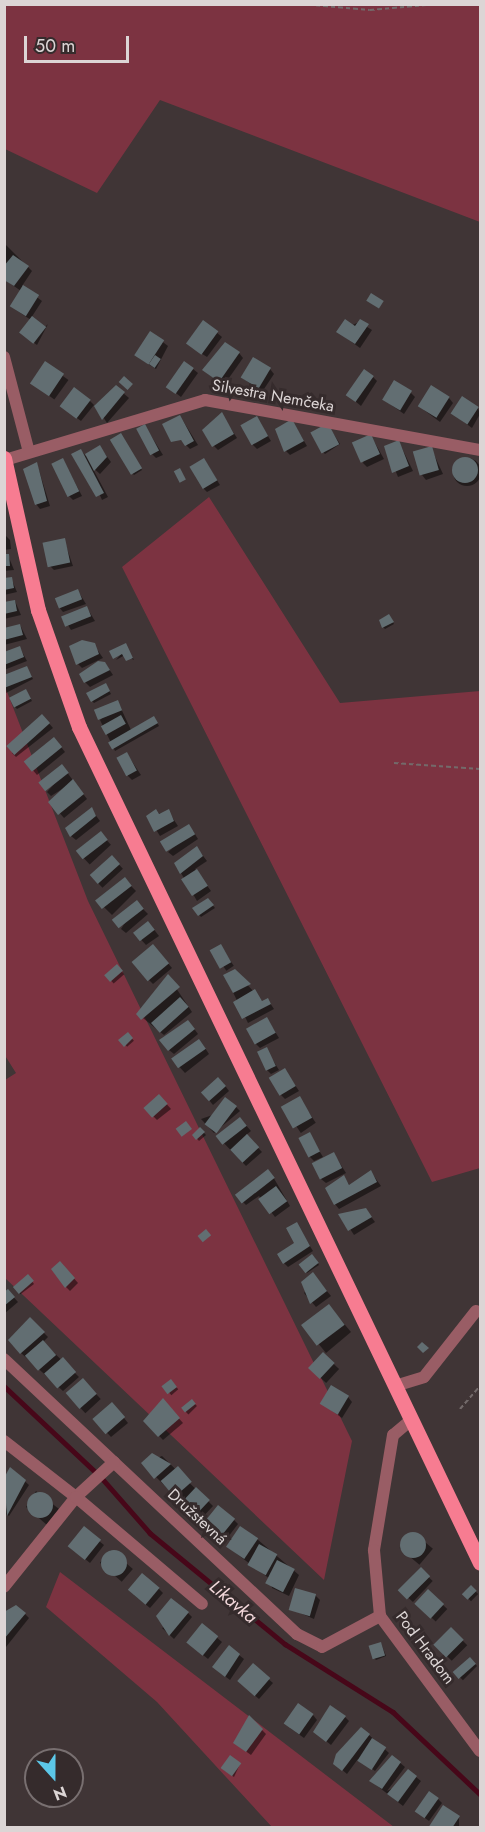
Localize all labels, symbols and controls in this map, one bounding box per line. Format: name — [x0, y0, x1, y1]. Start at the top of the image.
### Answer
scale bar — [27, 24, 132, 62]
text: 50 m — [35, 33, 75, 59]
street label: Silvestra Nemčeka — [210, 376, 336, 416]
street label: Družstevná — [164, 1485, 230, 1549]
water label: Likavka — [205, 1576, 261, 1628]
street label: Pod Hradom — [391, 1608, 459, 1688]
north arrow — [24, 1748, 84, 1808]
text: N — [50, 1780, 70, 1806]

